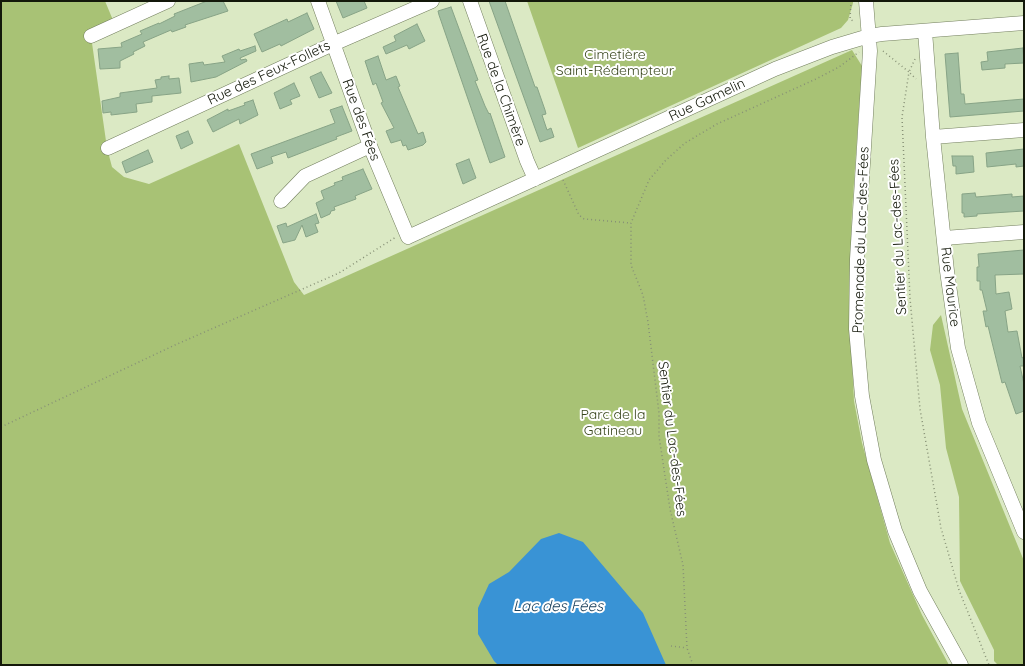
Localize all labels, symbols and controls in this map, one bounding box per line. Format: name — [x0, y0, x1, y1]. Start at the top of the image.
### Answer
street label: Rue de la Chimère — [473, 31, 529, 149]
street label: Rue des Feux-Follets — [205, 37, 333, 109]
park label: Cimetière Saint-Rédempteur — [556, 47, 674, 80]
street label: Rue Gamelin — [666, 75, 748, 125]
street label: Rue des Fées — [338, 77, 384, 163]
street label: Promenade du Lac-des-Fées — [849, 146, 873, 334]
street label: Sentier du Lac-des-Fées — [886, 158, 910, 316]
street label: Rue Maurice — [937, 246, 963, 328]
street label: Sentier du Lac-des-Fées — [654, 360, 690, 518]
park label: Parc de la Gatineau — [581, 407, 645, 440]
water label: Lac des Fées — [513, 597, 603, 615]

